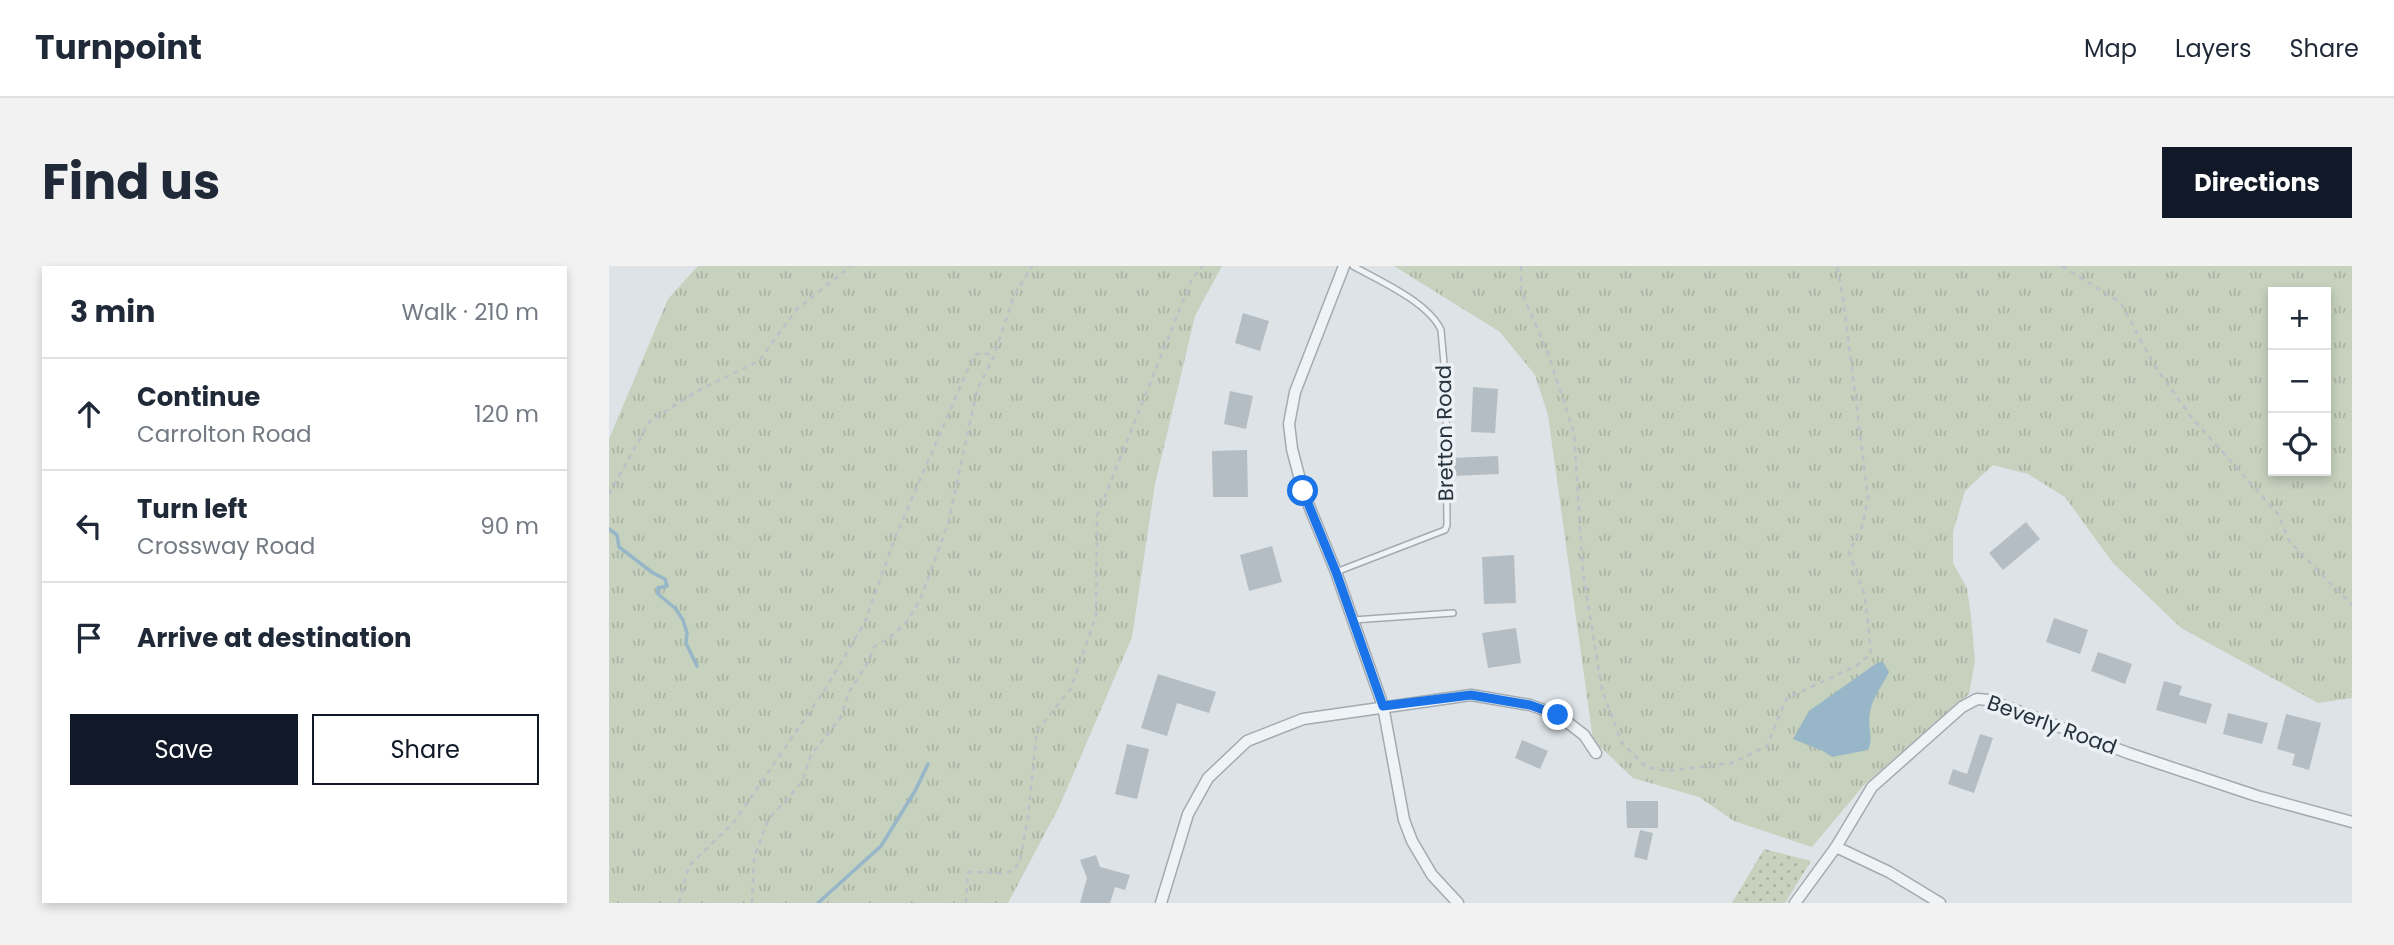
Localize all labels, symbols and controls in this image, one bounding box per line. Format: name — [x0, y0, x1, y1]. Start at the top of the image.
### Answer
text: Turnpoint — [35, 24, 202, 71]
text: Map — [2084, 32, 2137, 65]
text: Layers — [2175, 32, 2251, 65]
text: Share — [2289, 32, 2359, 65]
button: Directions — [2162, 147, 2352, 218]
text: Find us — [42, 148, 220, 216]
map controls — [2268, 287, 2331, 476]
button: + — [2268, 287, 2331, 350]
text: 3 min — [70, 290, 155, 333]
text: Walk · 210 m — [401, 296, 539, 328]
button: − — [2268, 350, 2331, 413]
street label: Bretton Road — [1429, 365, 1460, 501]
text: Continue — [137, 379, 260, 415]
icon: ahead — [70, 395, 108, 433]
text: 120 m — [474, 398, 539, 430]
button: locate — [2268, 413, 2331, 476]
text: Carrolton Road — [137, 418, 312, 450]
route start — [1287, 475, 1318, 506]
text: Turn left — [137, 491, 248, 527]
icon: left — [70, 507, 108, 545]
text: 90 m — [480, 510, 539, 542]
text: Crossway Road — [137, 530, 315, 562]
icon: arrive — [70, 619, 108, 657]
text: Arrive at destination — [137, 620, 412, 656]
street label: Beverly Road — [1983, 688, 2121, 761]
route end — [1542, 699, 1573, 730]
button: Save — [70, 714, 298, 785]
button: Share — [312, 714, 539, 785]

